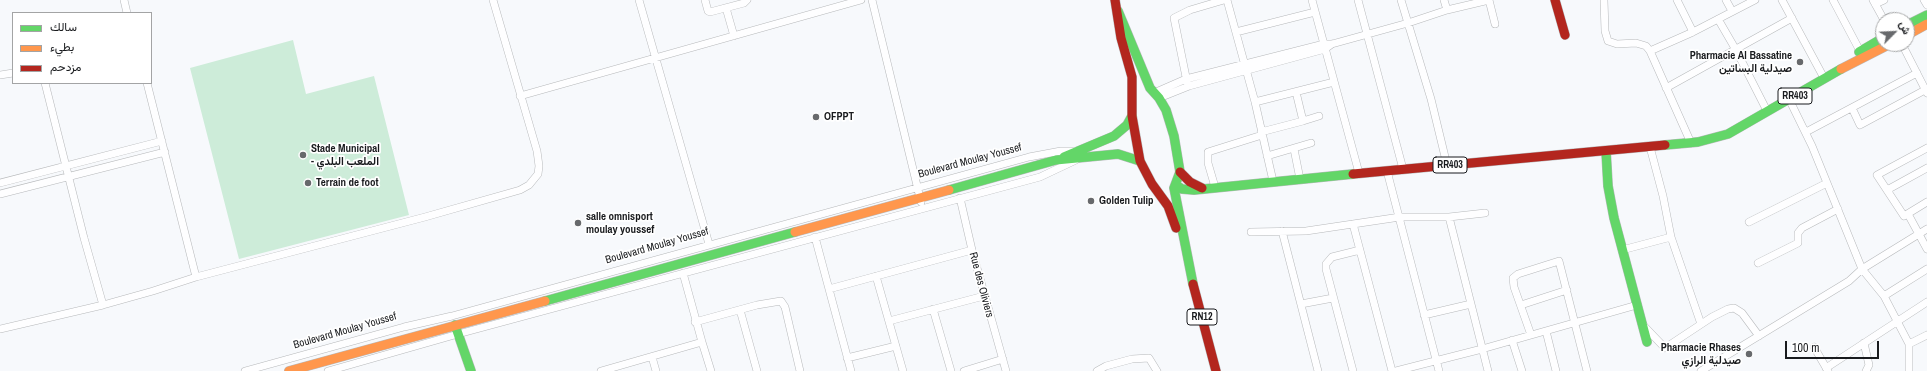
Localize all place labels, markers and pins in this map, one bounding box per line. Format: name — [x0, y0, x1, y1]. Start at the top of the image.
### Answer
place label: Pharmacie Al Bassatine صيدلية البساتين — [1690, 49, 1792, 75]
marker: Pharmacie Al Bassatine صيدلية البساتين — [1795, 57, 1805, 67]
place label: OFPPT — [824, 110, 854, 124]
marker: OFPPT — [811, 112, 821, 122]
place label: Stade Municipal - الملعب البلدي — [311, 142, 380, 168]
marker: Stade Municipal - الملعب البلدي — [298, 150, 308, 160]
place label: Terrain de foot — [316, 176, 378, 190]
marker: Terrain de foot — [303, 178, 313, 188]
place label: Golden Tulip — [1099, 194, 1153, 208]
marker: Golden Tulip — [1086, 196, 1096, 206]
place label: salle omnisport moulay youssef — [586, 210, 654, 236]
marker: salle omnisport moulay youssef — [573, 218, 583, 228]
place label: Pharmacie Rhases صيدلية الرازي — [1661, 341, 1741, 367]
marker: Pharmacie Rhases صيدلية الرازي — [1744, 349, 1754, 359]

